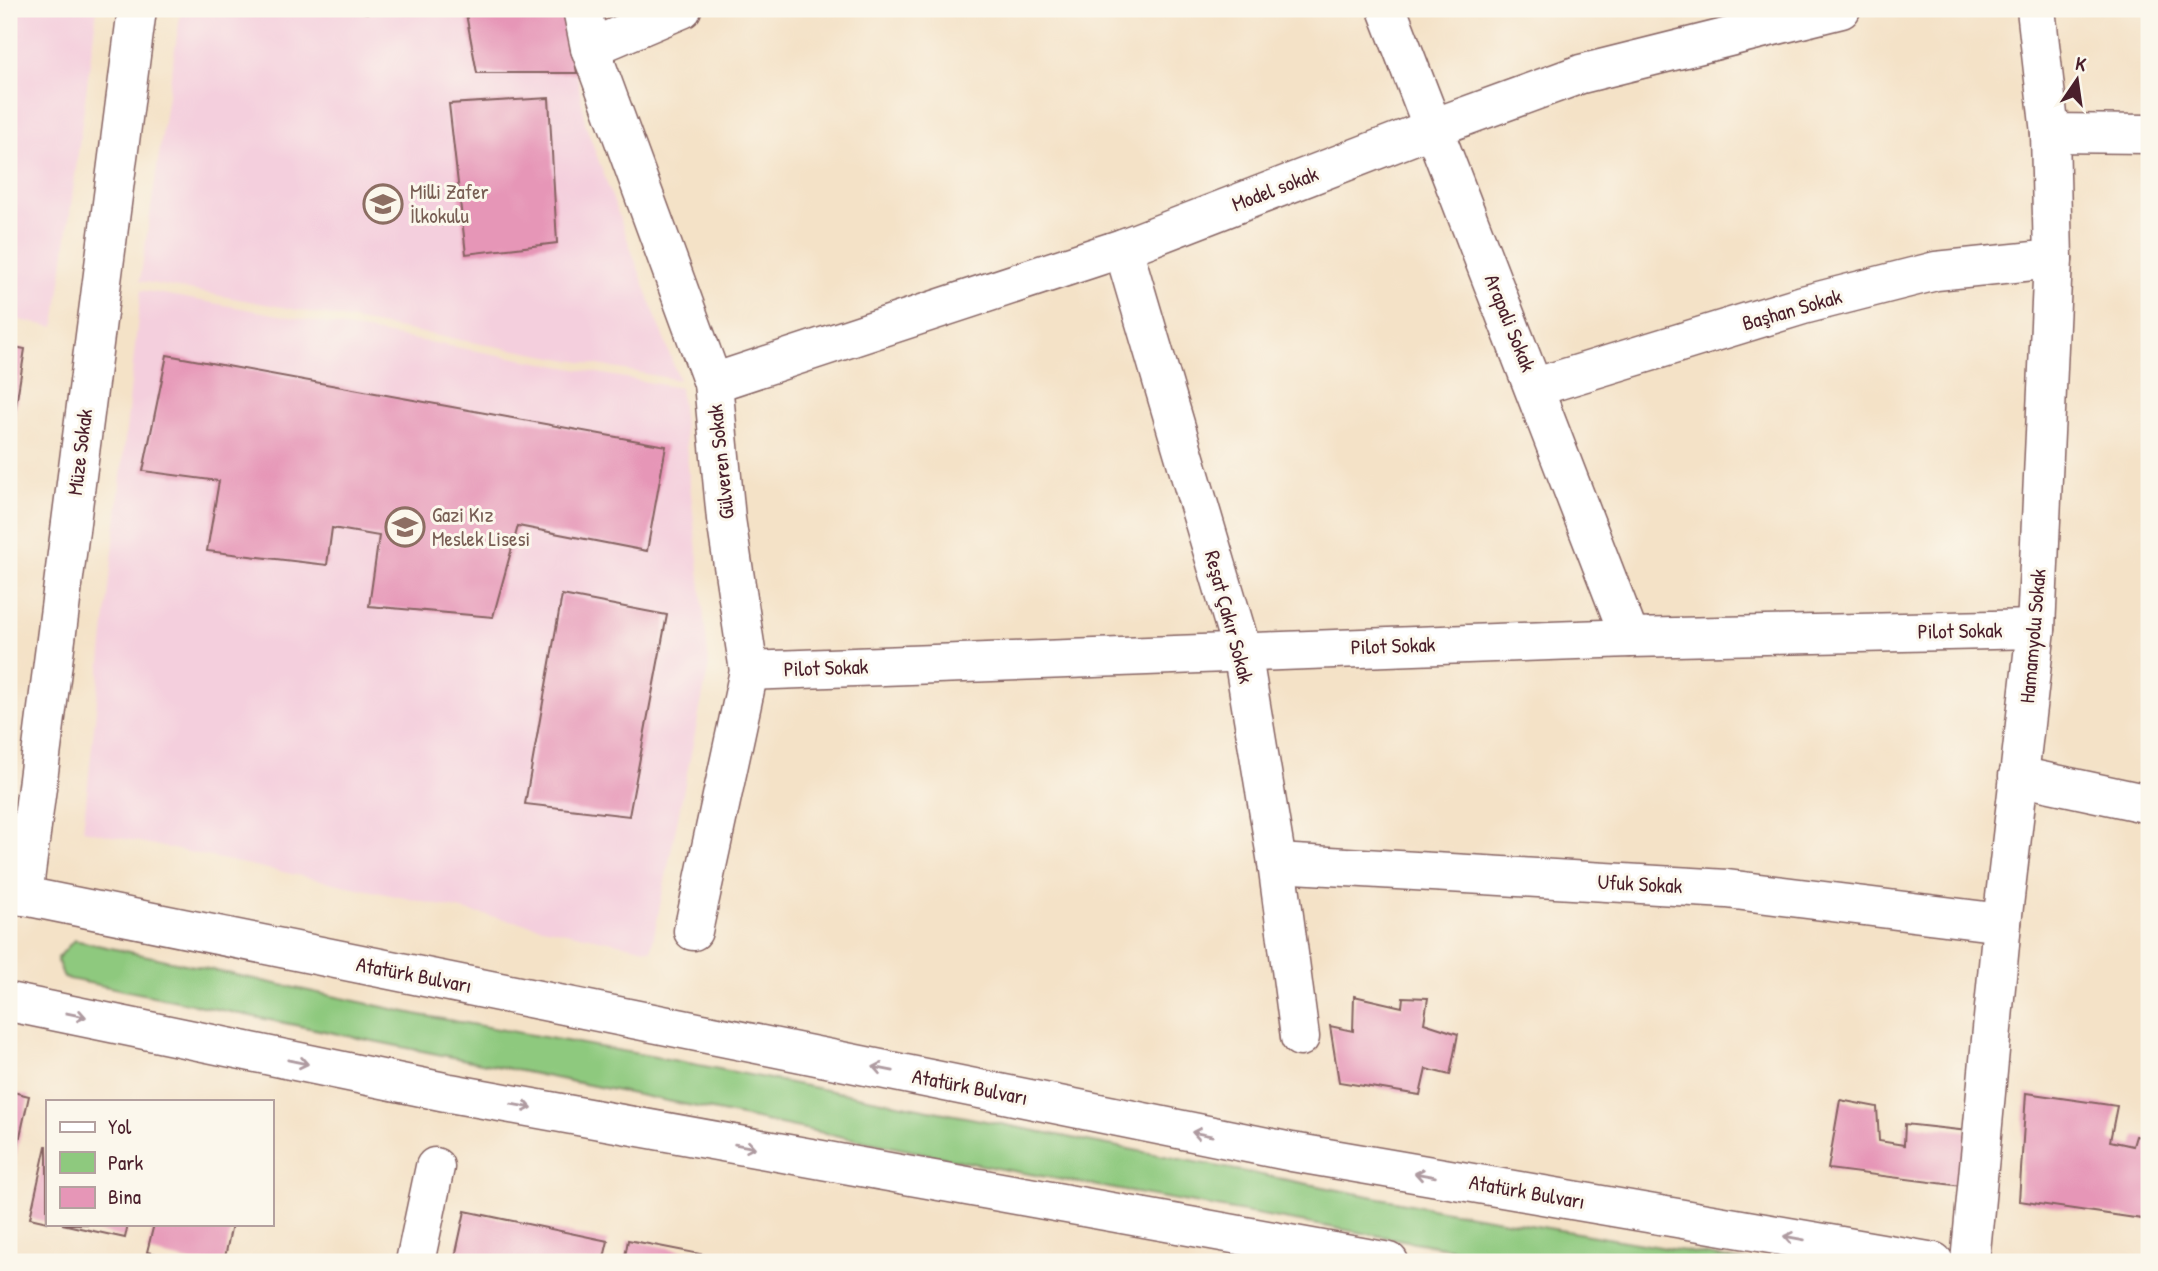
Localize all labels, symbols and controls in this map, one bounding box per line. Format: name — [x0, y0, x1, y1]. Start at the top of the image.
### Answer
north arrow — [2042, 46, 2112, 116]
text: K — [2073, 50, 2089, 77]
street label: Model sokak — [1228, 159, 1322, 218]
place label: Milli Zafer İlkokulu — [410, 177, 489, 230]
school or university icon: Milli Zafer İlkokulu — [362, 183, 404, 225]
street label: Arapali Sokak — [1478, 270, 1543, 376]
street label: Başhan Sokak — [1739, 281, 1845, 338]
street label: Gülveren Sokak — [700, 403, 741, 521]
street label: Müze Sokak — [60, 407, 99, 497]
place label: Gazi Kız Meslek Lisesi — [432, 500, 530, 553]
school or university icon: Gazi Kız Meslek Lisesi — [384, 506, 426, 548]
street label: Reşat Çakır Sokak — [1198, 547, 1261, 687]
street label: Hamamyolu Sokak — [2012, 567, 2053, 704]
street label: Pilot Sokak — [1917, 615, 2003, 646]
street label: Pilot Sokak — [1350, 630, 1436, 661]
street label: Pilot Sokak — [783, 652, 869, 683]
street label: Ufuk Sokak — [1597, 867, 1683, 900]
street label: Atatürk Bulvarı — [354, 949, 474, 1000]
one-way arrow — [64, 1009, 87, 1023]
one-way arrow — [286, 1055, 309, 1069]
street label: Atatürk Bulvarı — [910, 1061, 1030, 1112]
one-way arrow — [872, 1062, 895, 1075]
legend — [46, 1100, 273, 1226]
one-way arrow — [510, 1100, 532, 1113]
text: Yol — [108, 1112, 132, 1141]
one-way arrow — [1191, 1126, 1214, 1140]
one-way arrow — [733, 1140, 756, 1153]
text: Park — [108, 1148, 143, 1177]
street label: Atatürk Bulvarı — [1467, 1167, 1587, 1216]
one-way arrow — [1414, 1168, 1437, 1181]
text: Bina — [108, 1182, 141, 1211]
one-way arrow — [1783, 1231, 1806, 1244]

